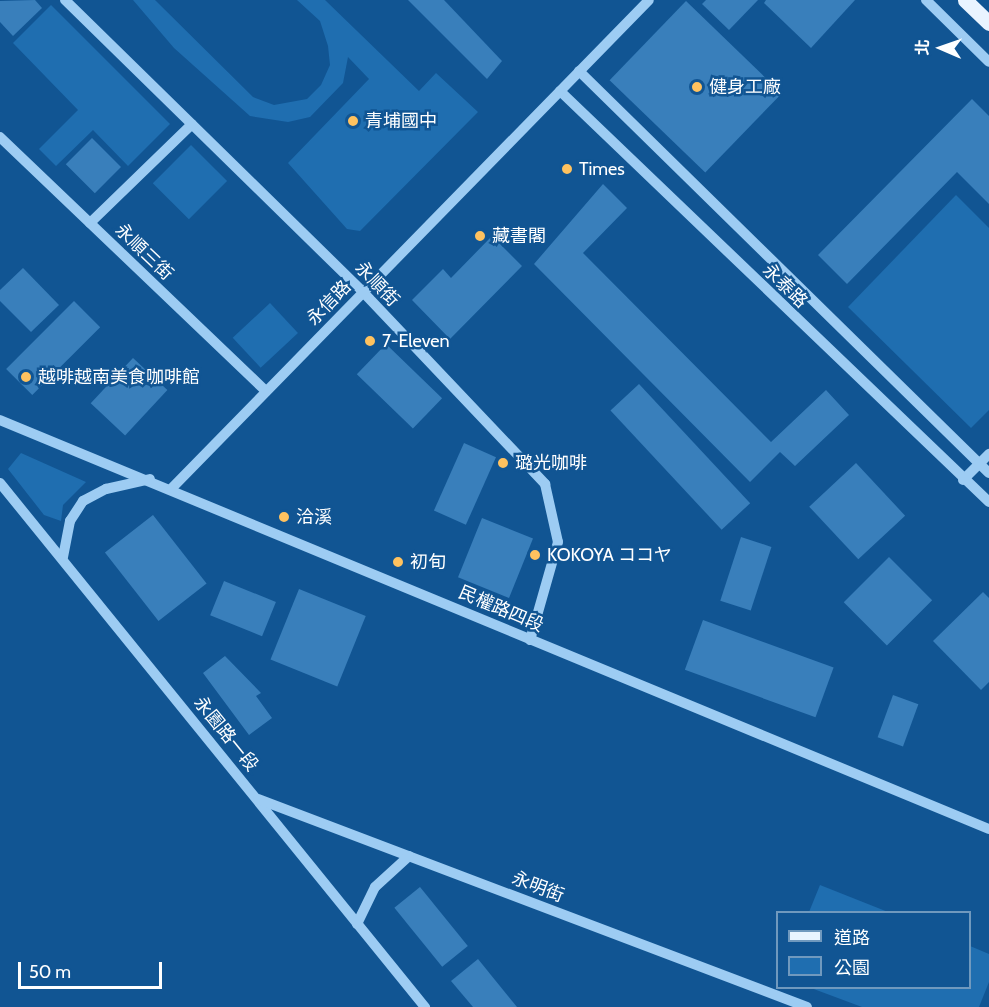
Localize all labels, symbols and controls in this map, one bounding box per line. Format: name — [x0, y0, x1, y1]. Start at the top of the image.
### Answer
north arrow — [911, 18, 971, 78]
text: 北 — [913, 39, 932, 56]
place label: 健身工廠 — [709, 76, 781, 98]
marker: 健身工廠 — [690, 80, 704, 94]
place label: 青埔國中 — [365, 110, 437, 132]
marker: 青埔國中 — [346, 114, 360, 128]
place label: Times — [579, 158, 625, 180]
marker: Times — [560, 162, 574, 176]
street label: 永順三街 — [111, 219, 177, 285]
place label: 藏書閣 — [492, 225, 546, 247]
marker: 藏書閣 — [473, 229, 487, 243]
street label: 永順街 — [350, 257, 404, 311]
street label: 永泰路 — [758, 259, 812, 313]
street label: 永信路 — [302, 276, 356, 330]
place label: 7-Eleven — [382, 330, 450, 352]
marker: 7-Eleven — [363, 334, 377, 348]
place label: 越啡越南美食咖啡館 — [38, 366, 200, 388]
marker: 越啡越南美食咖啡館 — [19, 370, 33, 384]
place label: 璐光咖啡 — [515, 452, 587, 474]
marker: 璐光咖啡 — [496, 456, 510, 470]
place label: 洽溪 — [296, 506, 332, 528]
marker: 洽溪 — [277, 510, 291, 524]
place label: KOKOYA ココヤ — [547, 544, 672, 566]
marker: KOKOYA ココヤ — [528, 548, 542, 562]
place label: 初旬 — [410, 551, 446, 573]
marker: 初旬 — [391, 555, 405, 569]
street label: 民權路四段 — [455, 581, 547, 637]
street label: 永園路一段 — [189, 692, 263, 776]
street label: 永明街 — [509, 867, 567, 907]
legend — [776, 911, 971, 989]
text: 道路 — [834, 927, 870, 949]
scale bar — [21, 950, 165, 988]
text: 公園 — [834, 957, 870, 979]
text: 50 m — [29, 961, 71, 983]

